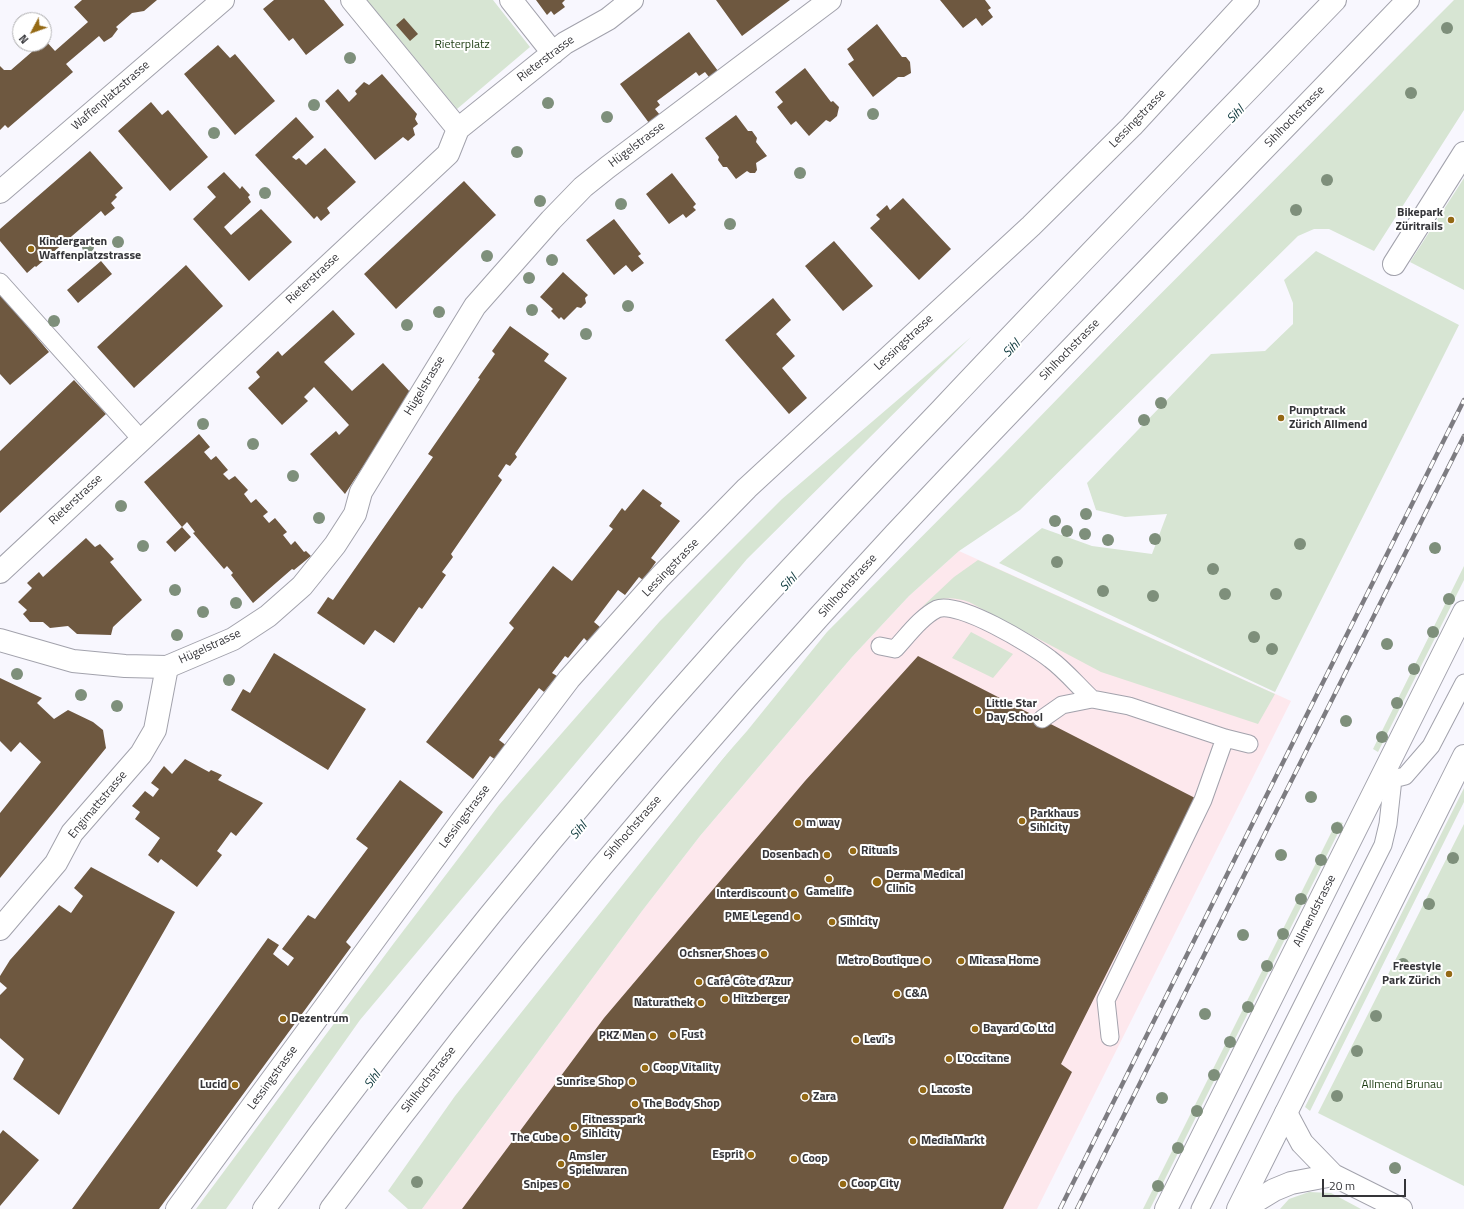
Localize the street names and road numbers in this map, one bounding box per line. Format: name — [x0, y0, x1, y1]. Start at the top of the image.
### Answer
street label: Rieterstrasse — [515, 33, 577, 85]
street label: Waffenplatzstrasse — [69, 58, 153, 134]
street label: Sihlhochstrasse — [1262, 83, 1328, 151]
street label: Lessingstrasse — [1107, 87, 1169, 151]
street label: Hügelstrasse — [606, 119, 668, 171]
street label: Rieterstrasse — [283, 251, 343, 307]
street label: Lessingstrasse — [872, 312, 936, 374]
street label: Sihlhochstrasse — [1037, 316, 1103, 384]
street label: Hügelstrasse — [402, 354, 448, 418]
street label: Rieterstrasse — [46, 472, 106, 528]
street label: Lessingstrasse — [640, 536, 702, 600]
street label: Sihlhochstrasse — [816, 551, 880, 621]
street label: Hügelstrasse — [177, 626, 243, 668]
street label: Engimattstrasse — [66, 768, 130, 842]
street label: Lessingstrasse — [437, 783, 493, 851]
street label: Sihlhochstrasse — [601, 793, 665, 863]
street label: Allmendstrasse — [1291, 873, 1339, 949]
street label: Lessingstrasse — [245, 1043, 301, 1113]
street label: Sihlhochstrasse — [399, 1044, 459, 1116]

